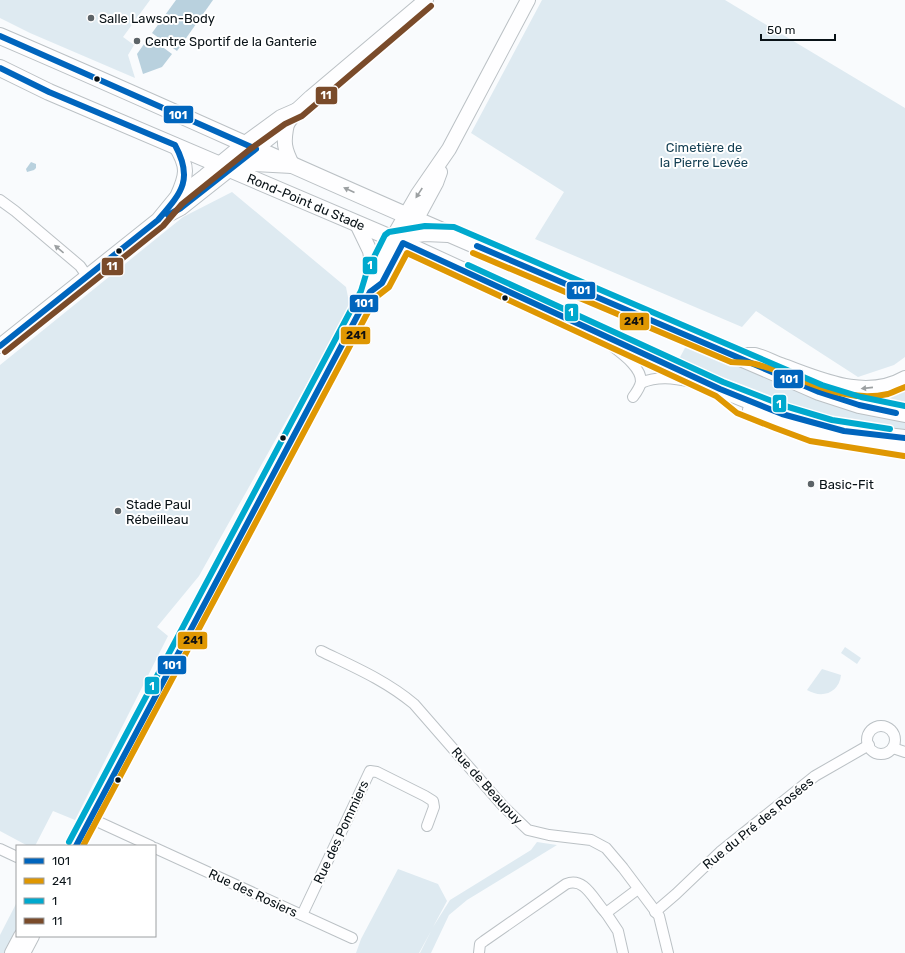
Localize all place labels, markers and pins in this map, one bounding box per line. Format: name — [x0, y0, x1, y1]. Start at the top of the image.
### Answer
place label: Salle Lawson-Body — [99, 11, 215, 26]
marker: Salle Lawson-Body — [86, 13, 96, 23]
place label: Centre Sportif de la Ganterie — [145, 34, 317, 49]
marker: Centre Sportif de la Ganterie — [132, 36, 142, 46]
unlabelled marker — [92, 74, 102, 84]
unlabelled marker — [114, 246, 124, 256]
unlabelled marker — [500, 293, 510, 303]
unlabelled marker — [278, 433, 288, 443]
place label: Basic-Fit — [819, 477, 874, 492]
marker: Basic-Fit — [806, 479, 816, 489]
place label: Stade Paul Rébeilleau — [126, 497, 191, 527]
marker: Stade Paul Rébeilleau — [113, 506, 123, 516]
unlabelled marker — [113, 775, 123, 785]

